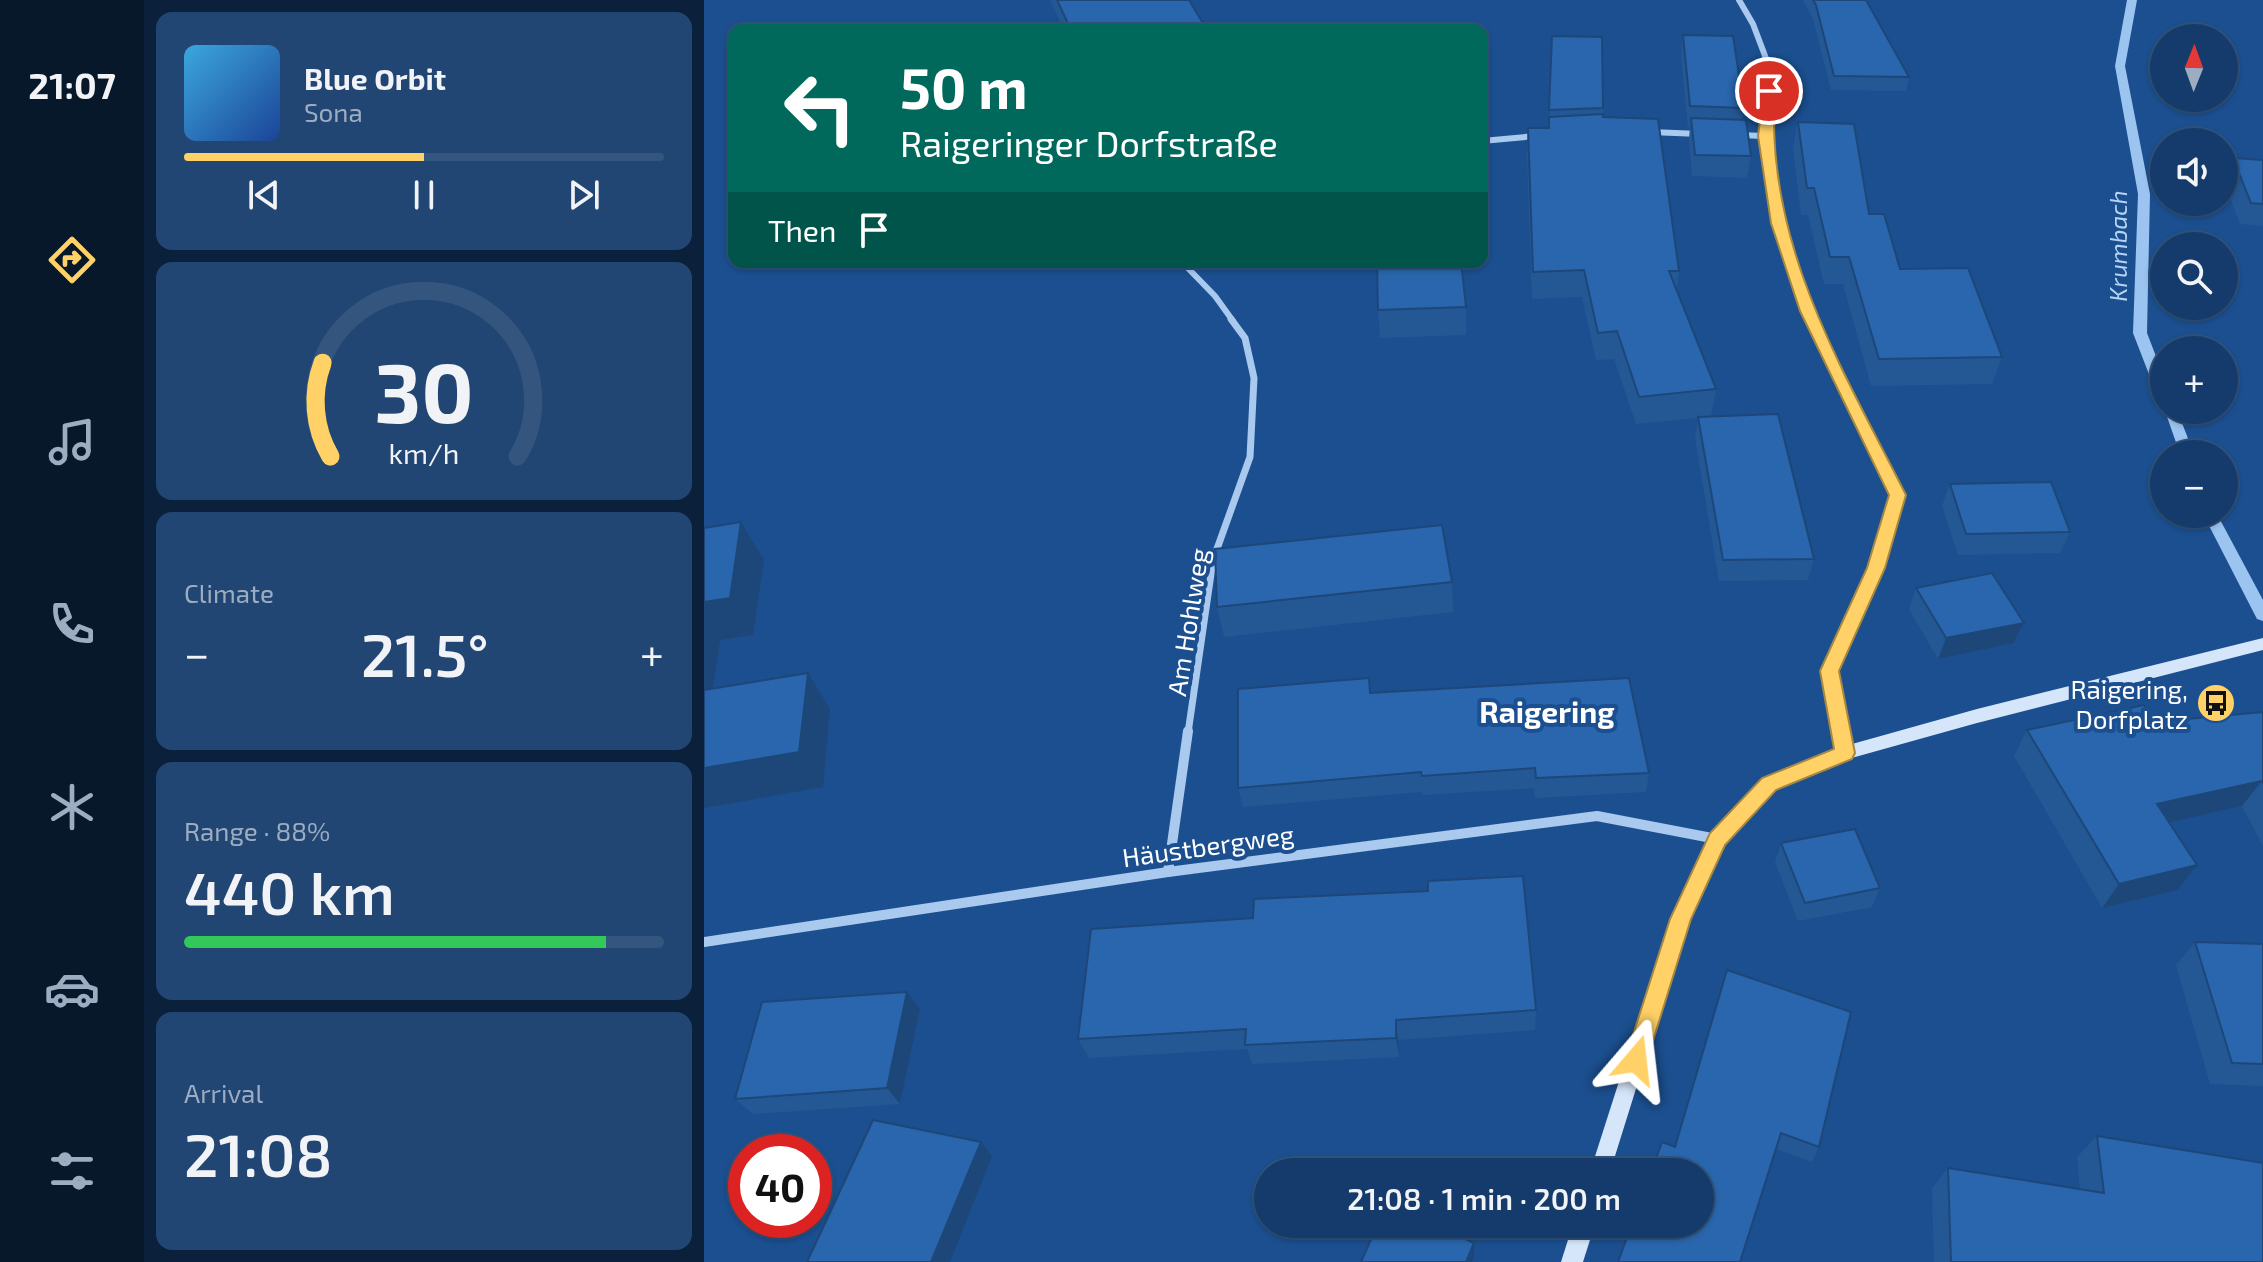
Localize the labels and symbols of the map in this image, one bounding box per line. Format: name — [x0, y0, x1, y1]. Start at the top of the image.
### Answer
north arrow — [2150, 24, 2238, 112]
pin — [1735, 57, 1803, 125]
water label: Krumbach — [2103, 190, 2132, 302]
street label: Am Hohlweg — [1160, 546, 1214, 698]
place label: Raigering, Dorfplatz — [2070, 673, 2188, 734]
bus stop icon: Raigering, Dorfplatz — [2195, 682, 2237, 724]
district label: Raigering — [1479, 693, 1615, 729]
street label: Häustbergweg — [1120, 818, 1296, 872]
position arrow — [1594, 1018, 1678, 1102]
speed limit sign: 40 — [728, 1134, 832, 1238]

